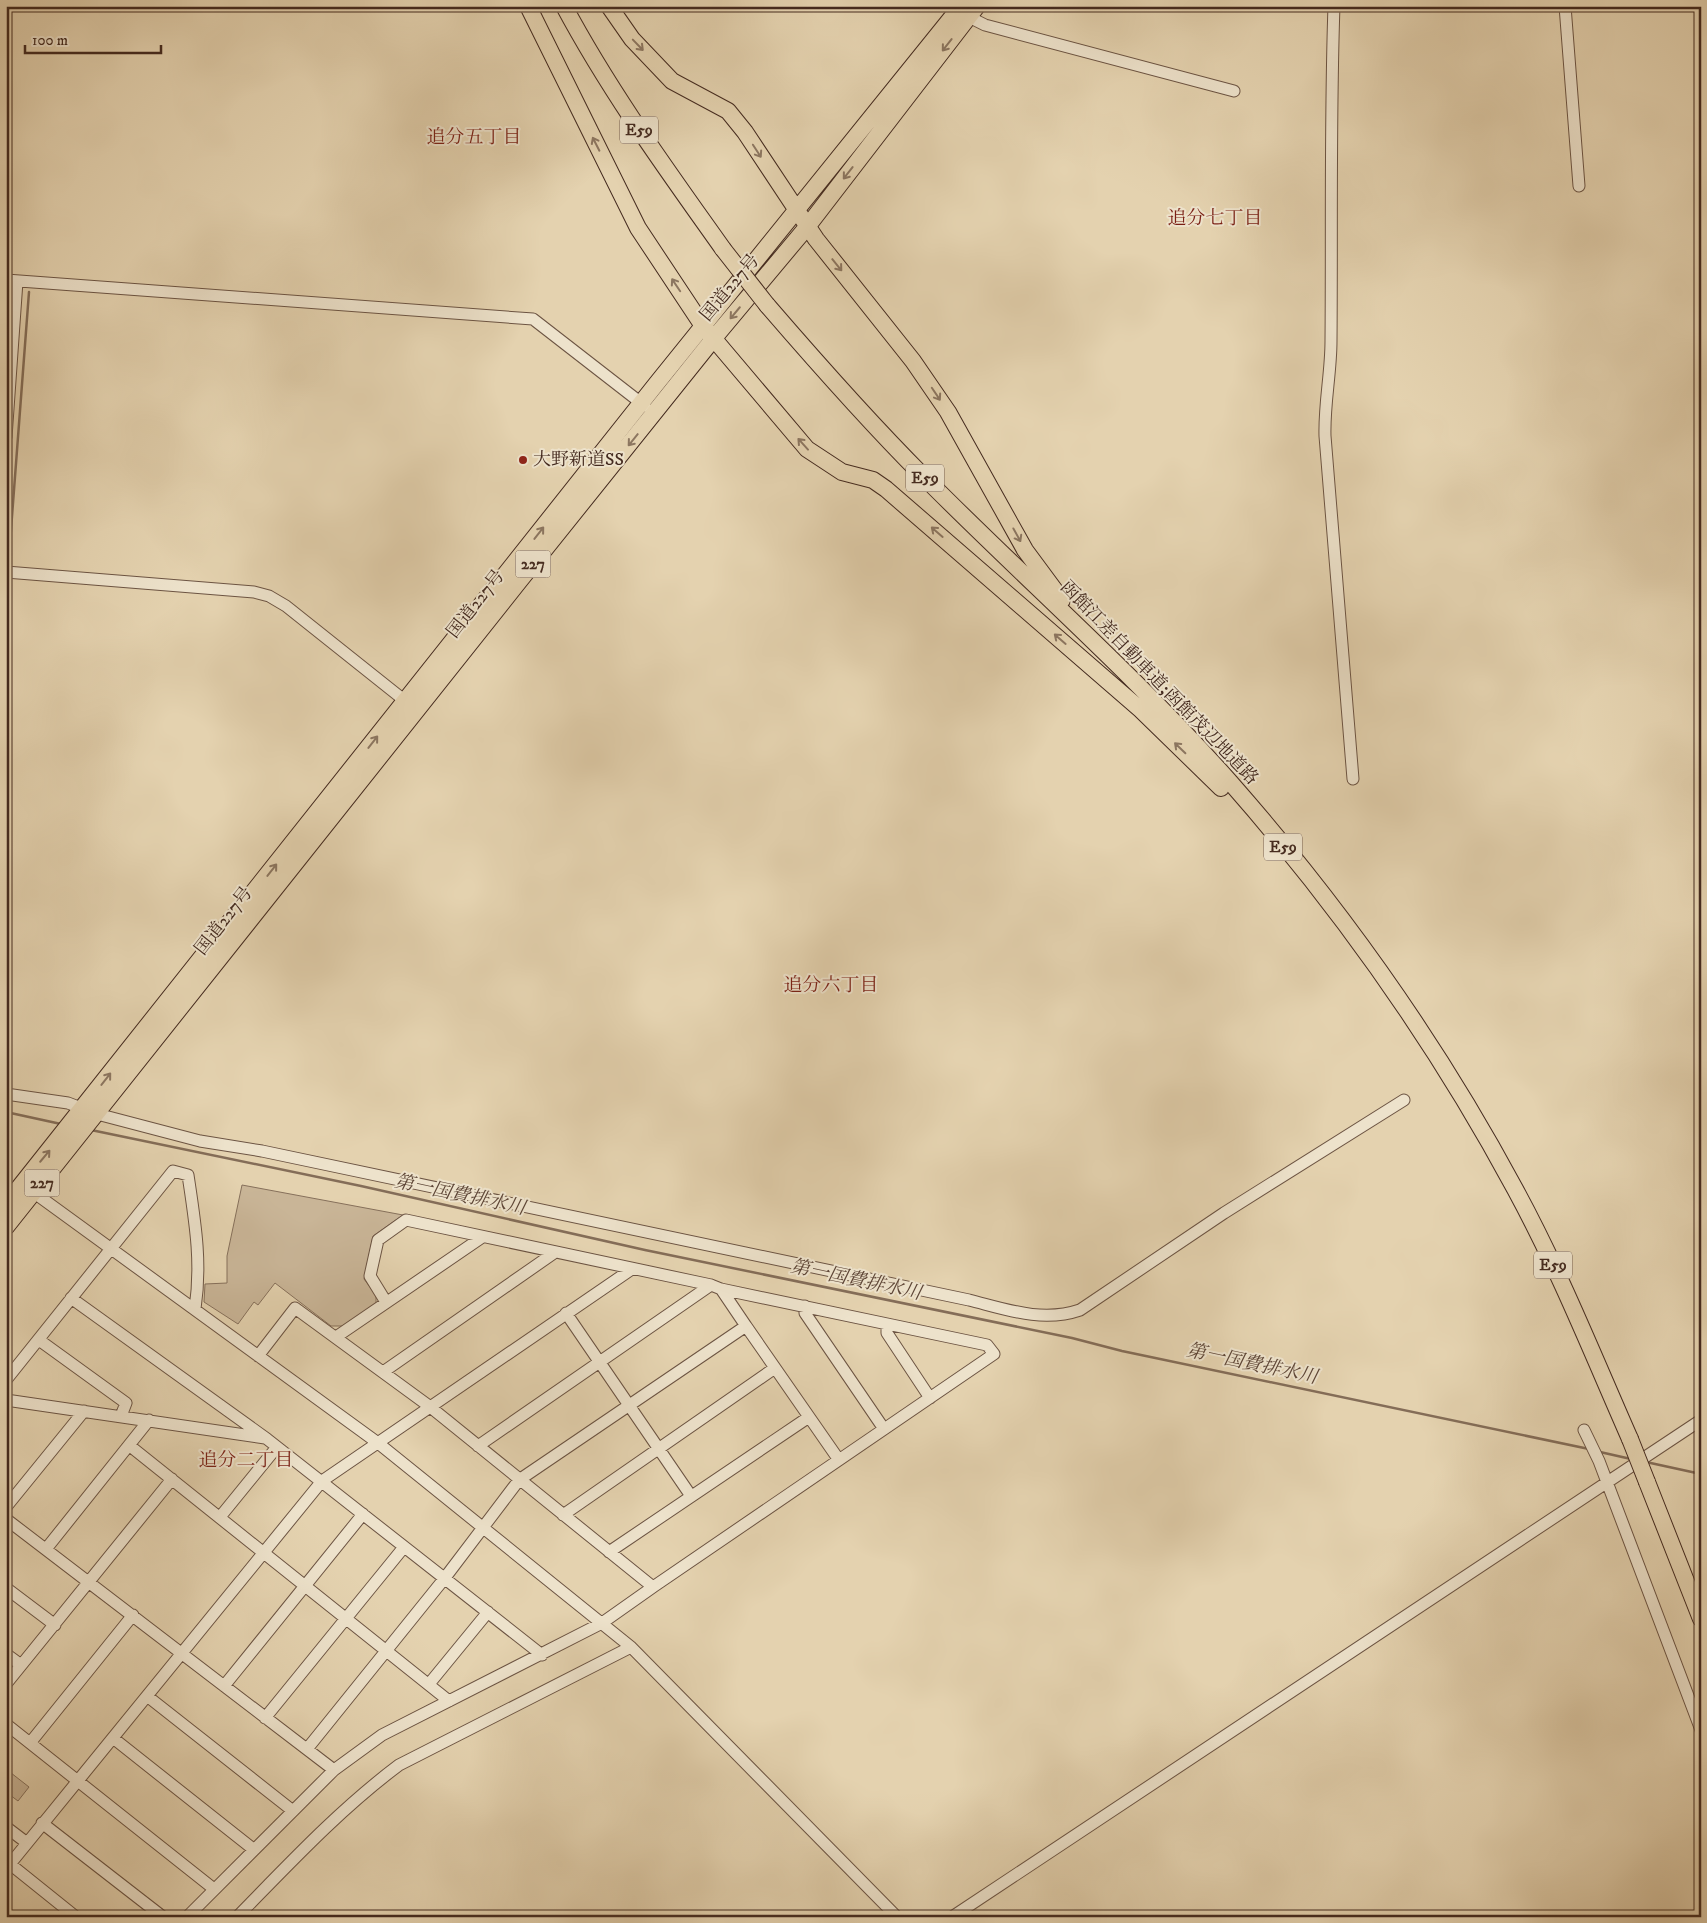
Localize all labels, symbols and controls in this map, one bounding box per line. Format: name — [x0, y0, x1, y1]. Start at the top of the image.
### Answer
scale bar — [25, 22, 161, 54]
text: 100 m — [32, 31, 68, 50]
one-way arrow — [942, 38, 953, 51]
one-way arrow — [632, 39, 644, 52]
road number: E59 — [620, 116, 658, 144]
district label: 追分五丁目 — [426, 126, 522, 149]
one-way arrow — [591, 137, 601, 152]
one-way arrow — [753, 143, 763, 157]
one-way arrow — [843, 166, 853, 180]
district label: 追分七丁目 — [1167, 207, 1263, 230]
street label: 国道227号 — [696, 250, 764, 326]
one-way arrow — [831, 258, 842, 271]
one-way arrow — [671, 279, 681, 293]
one-way arrow — [729, 306, 740, 319]
one-way arrow — [930, 387, 941, 401]
one-way arrow — [627, 433, 638, 446]
one-way arrow — [798, 438, 809, 451]
place label: 大野新道SS — [533, 449, 624, 471]
marker: 大野新道SS — [517, 454, 529, 466]
road number: E59 — [906, 464, 944, 492]
one-way arrow — [931, 526, 944, 538]
one-way arrow — [534, 527, 545, 540]
one-way arrow — [1012, 527, 1022, 541]
road number: 227 — [516, 550, 550, 578]
street label: 国道227号 — [442, 565, 510, 643]
street label: 函館江差自動車道;函館茂辺地道路 — [1055, 576, 1263, 790]
one-way arrow — [1053, 633, 1066, 644]
one-way arrow — [368, 736, 379, 749]
one-way arrow — [1174, 742, 1186, 754]
road number: E59 — [1264, 834, 1302, 860]
one-way arrow — [266, 863, 277, 876]
street label: 国道227号 — [190, 882, 258, 960]
district label: 追分六丁目 — [783, 974, 879, 997]
one-way arrow — [100, 1073, 111, 1086]
one-way arrow — [39, 1149, 50, 1162]
road number: 227 — [24, 1170, 60, 1196]
water label: 第一国費排水川 — [393, 1170, 529, 1220]
road number: E59 — [1534, 1252, 1572, 1278]
water label: 第一国費排水川 — [789, 1255, 925, 1305]
water label: 第一国費排水川 — [1185, 1339, 1321, 1389]
district label: 追分二丁目 — [198, 1449, 294, 1472]

